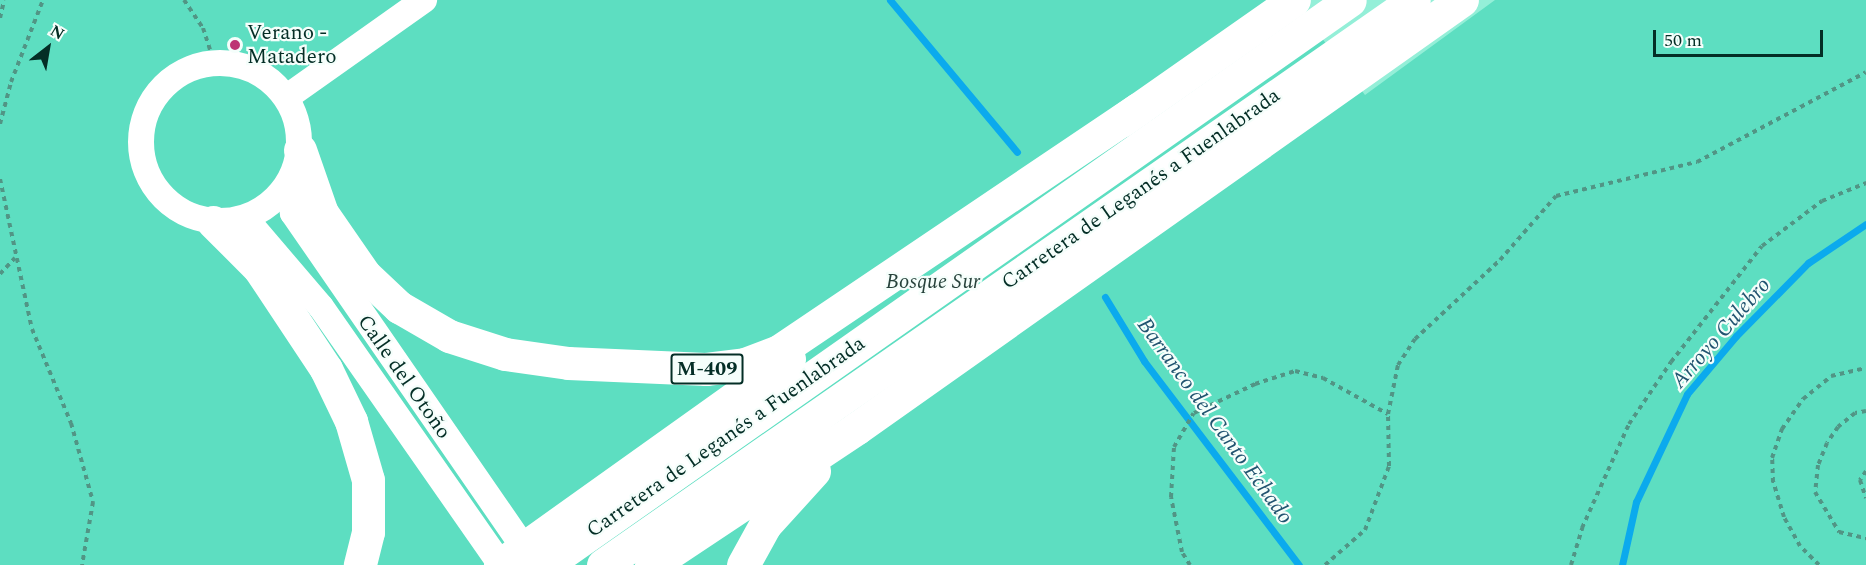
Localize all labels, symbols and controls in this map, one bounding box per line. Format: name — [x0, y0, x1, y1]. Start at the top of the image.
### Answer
north arrow — [18, 18, 78, 78]
scale bar — [1656, 18, 1826, 56]
text: N — [45, 19, 69, 46]
place label: Verano - Matadero — [247, 20, 337, 70]
text: 50 m — [1664, 27, 1702, 54]
marker: Verano - Matadero — [228, 38, 242, 52]
street label: Carretera de Leganés a Fuenlabrada — [997, 83, 1285, 295]
park label: Bosque Sur — [886, 269, 980, 295]
water label: Arroyo Culebro — [1666, 272, 1776, 394]
street label: Calle del Otoño — [352, 310, 456, 444]
water label: Barranco del Canto Echado — [1131, 313, 1299, 529]
street label: Carretera de Leganés a Fuenlabrada — [582, 331, 870, 543]
road number: M-409 — [670, 352, 744, 386]

